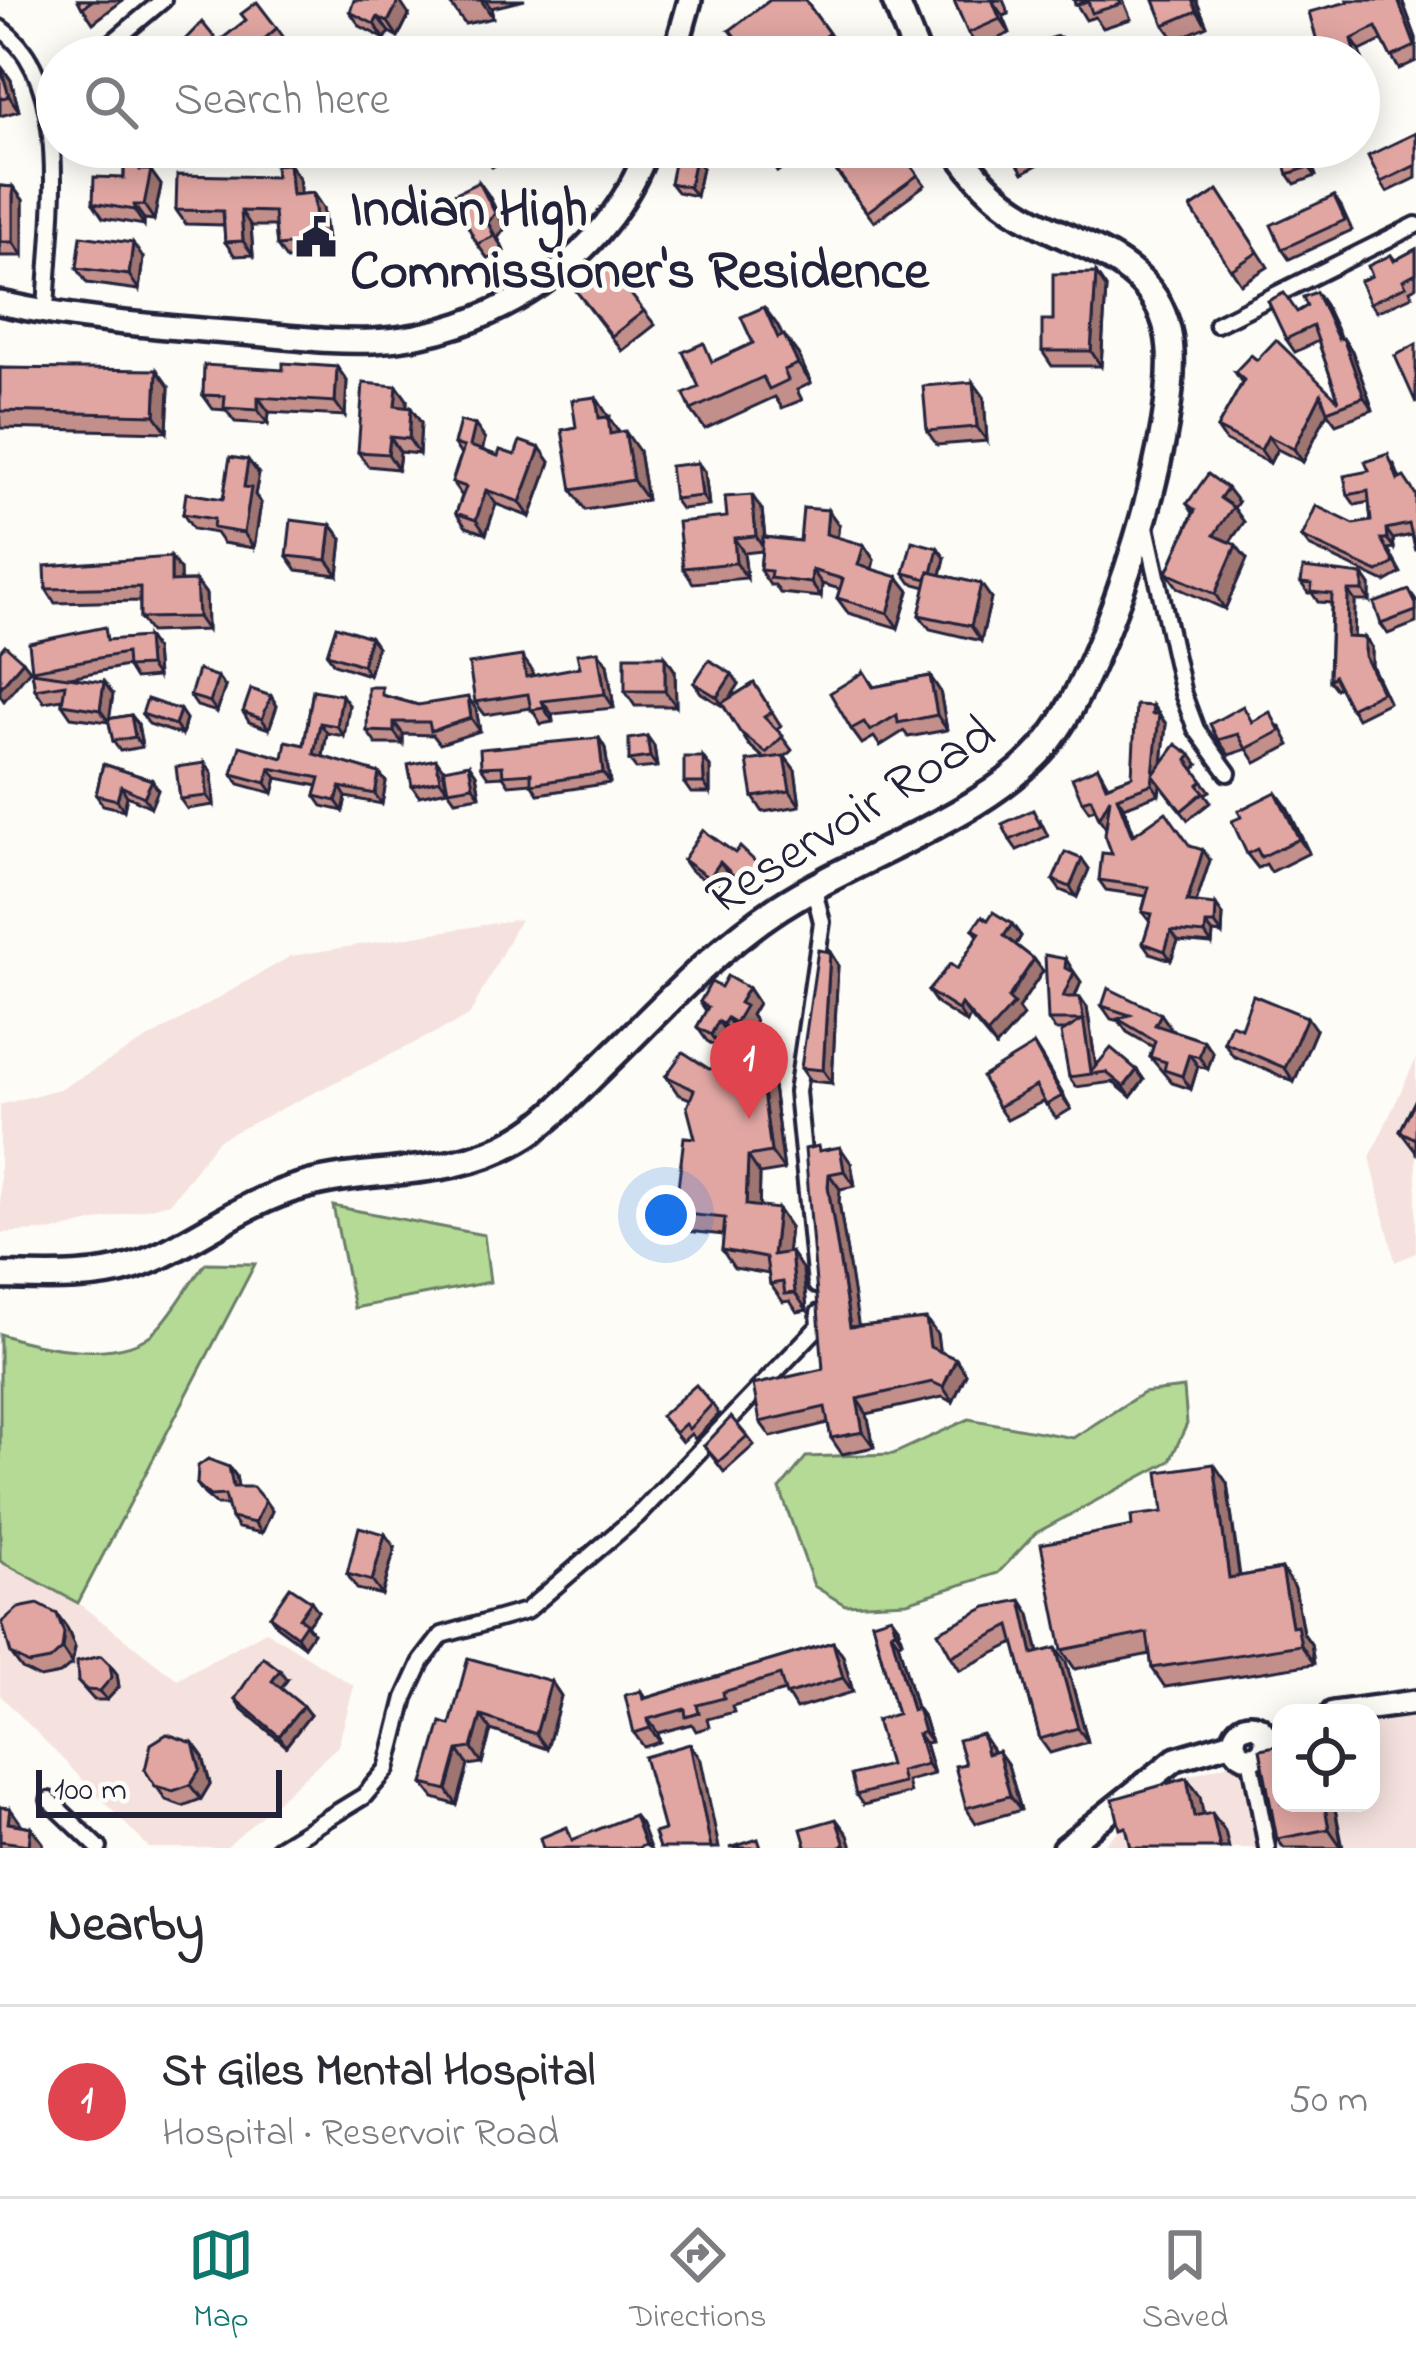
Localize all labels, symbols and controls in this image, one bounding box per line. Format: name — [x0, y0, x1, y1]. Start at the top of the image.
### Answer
search box — [36, 36, 1380, 168]
icon: search — [78, 69, 144, 135]
text: Search here — [174, 69, 390, 135]
place label: Indian High Commissioner's Residence — [350, 173, 931, 313]
public building icon: Indian High Commissioner's Residence — [293, 214, 339, 260]
street label: Reservoir Road — [692, 698, 1012, 938]
pin: 1 — [710, 1020, 788, 1119]
your location — [636, 1185, 696, 1245]
map controls — [1272, 1704, 1380, 1812]
button: locate — [1272, 1704, 1380, 1812]
scale bar — [36, 1764, 282, 1817]
text: 100 m — [54, 1767, 127, 1815]
text: Nearby — [48, 1889, 204, 1964]
text: St Giles Mental Hospital — [162, 2040, 595, 2106]
text: 1 — [81, 2073, 93, 2130]
text: 50 m — [1289, 2073, 1368, 2130]
text: Hospital · Reservoir Road — [162, 2106, 559, 2163]
tab: Map — [188, 2222, 254, 2342]
tab: Directions — [629, 2222, 767, 2342]
tab: Saved — [1142, 2222, 1228, 2342]

